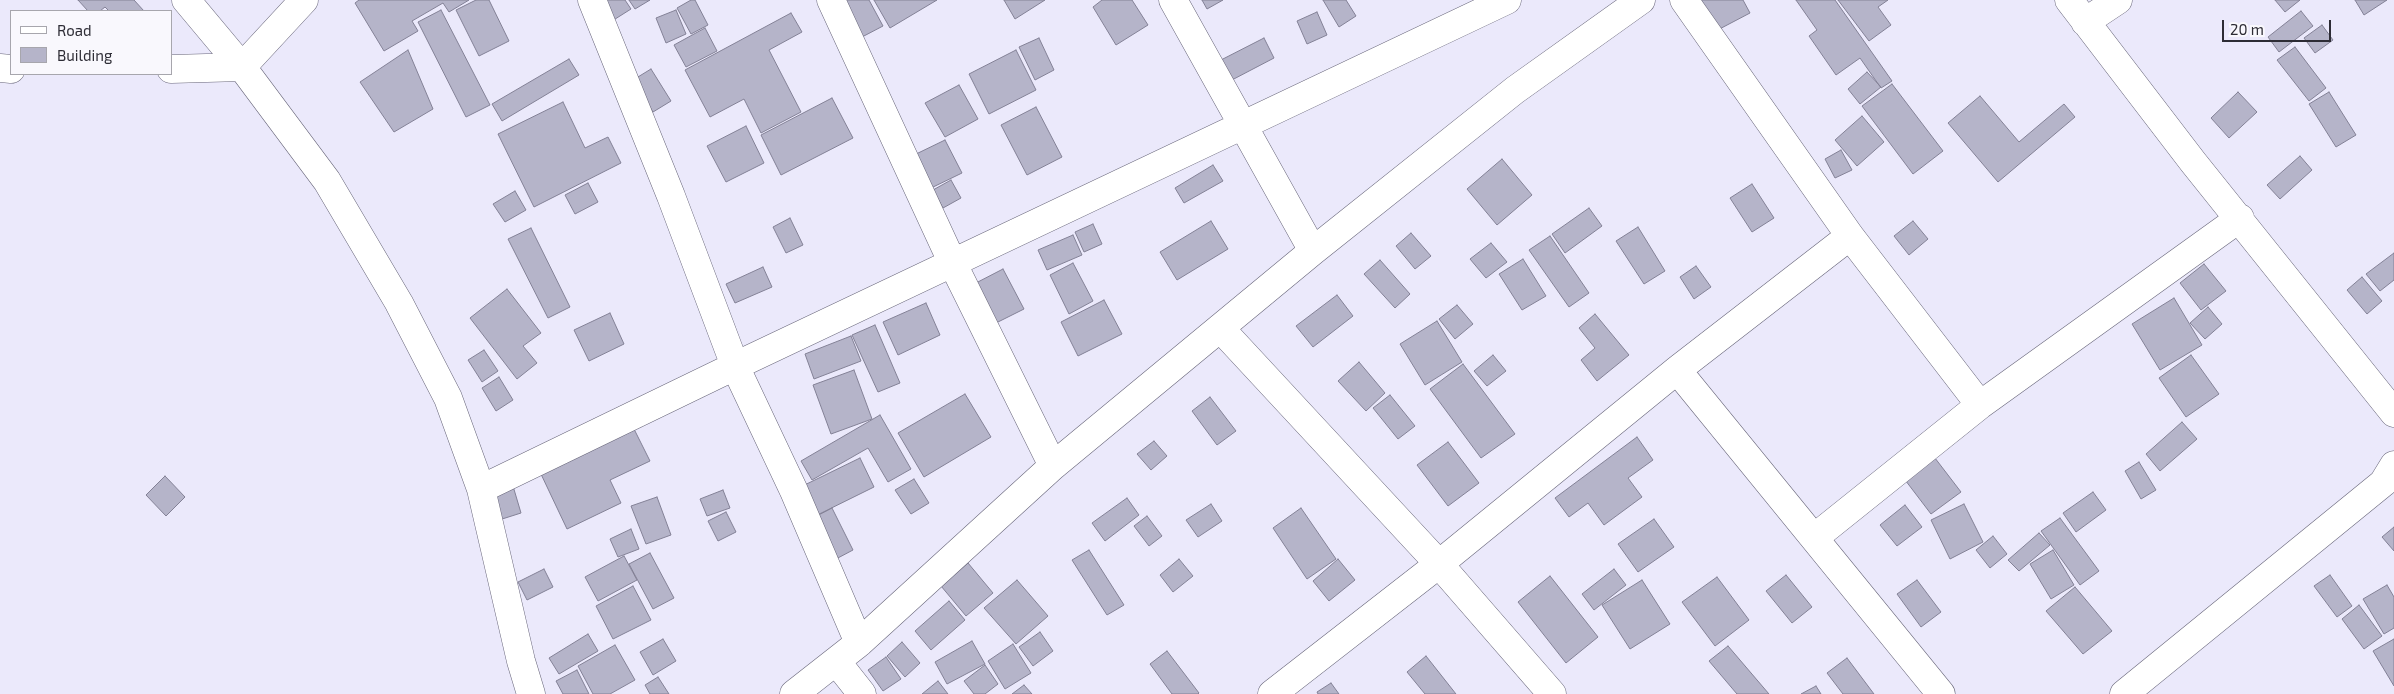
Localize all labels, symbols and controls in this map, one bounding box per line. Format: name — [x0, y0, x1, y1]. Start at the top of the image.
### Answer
legend — [10, 10, 172, 75]
scale bar — [2224, 10, 2333, 42]
text: 20 m — [2230, 20, 2264, 38]
text: Road — [57, 21, 92, 39]
text: Building — [57, 46, 112, 64]

